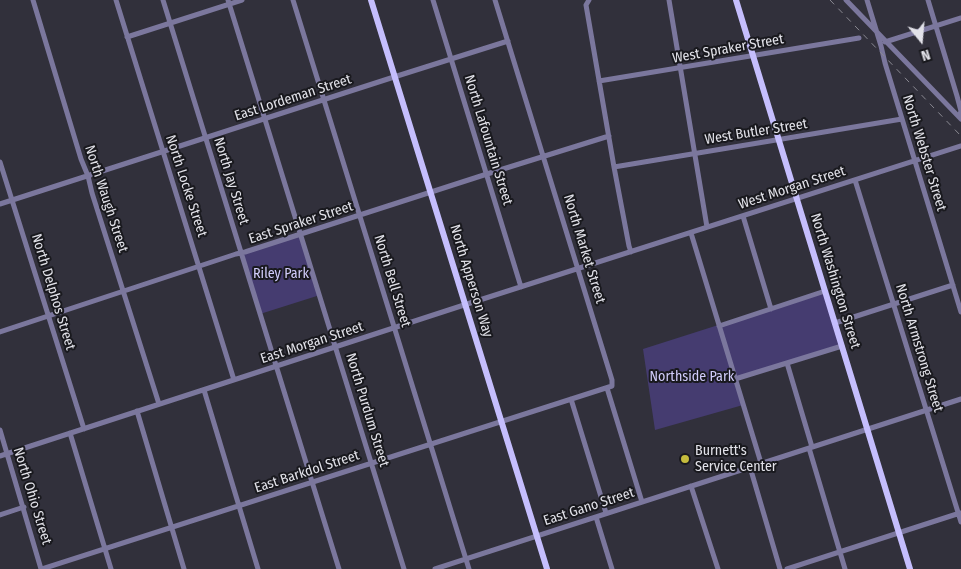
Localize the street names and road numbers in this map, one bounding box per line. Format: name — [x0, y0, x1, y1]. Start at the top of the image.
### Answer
street label: West Spraker Street — [671, 31, 785, 67]
street label: East Lordeman Street — [232, 71, 354, 125]
street label: North Lafountain Street — [460, 73, 516, 207]
street label: North Webster Street — [898, 93, 950, 213]
street label: West Butler Street — [703, 116, 809, 148]
street label: North Locke Street — [162, 133, 210, 239]
street label: North Jay Street — [210, 135, 252, 227]
street label: North Waugh Street — [81, 143, 131, 255]
street label: West Morgan Street — [736, 163, 848, 213]
street label: North Market Street — [559, 192, 609, 306]
street label: East Spraker Street — [247, 198, 355, 248]
street label: North Washington Street — [806, 211, 864, 351]
street label: North Apperson Way — [446, 223, 496, 339]
street label: North Delphos Street — [27, 232, 79, 352]
street label: North Bell Street — [370, 233, 414, 329]
street label: North Armstrong Street — [892, 282, 946, 414]
street label: East Morgan Street — [258, 318, 366, 368]
street label: North Purdum Street — [342, 351, 392, 469]
street label: North Ohio Street — [9, 445, 55, 547]
street label: East Barkdol Street — [253, 447, 361, 497]
street label: East Gano Street — [542, 484, 636, 530]

